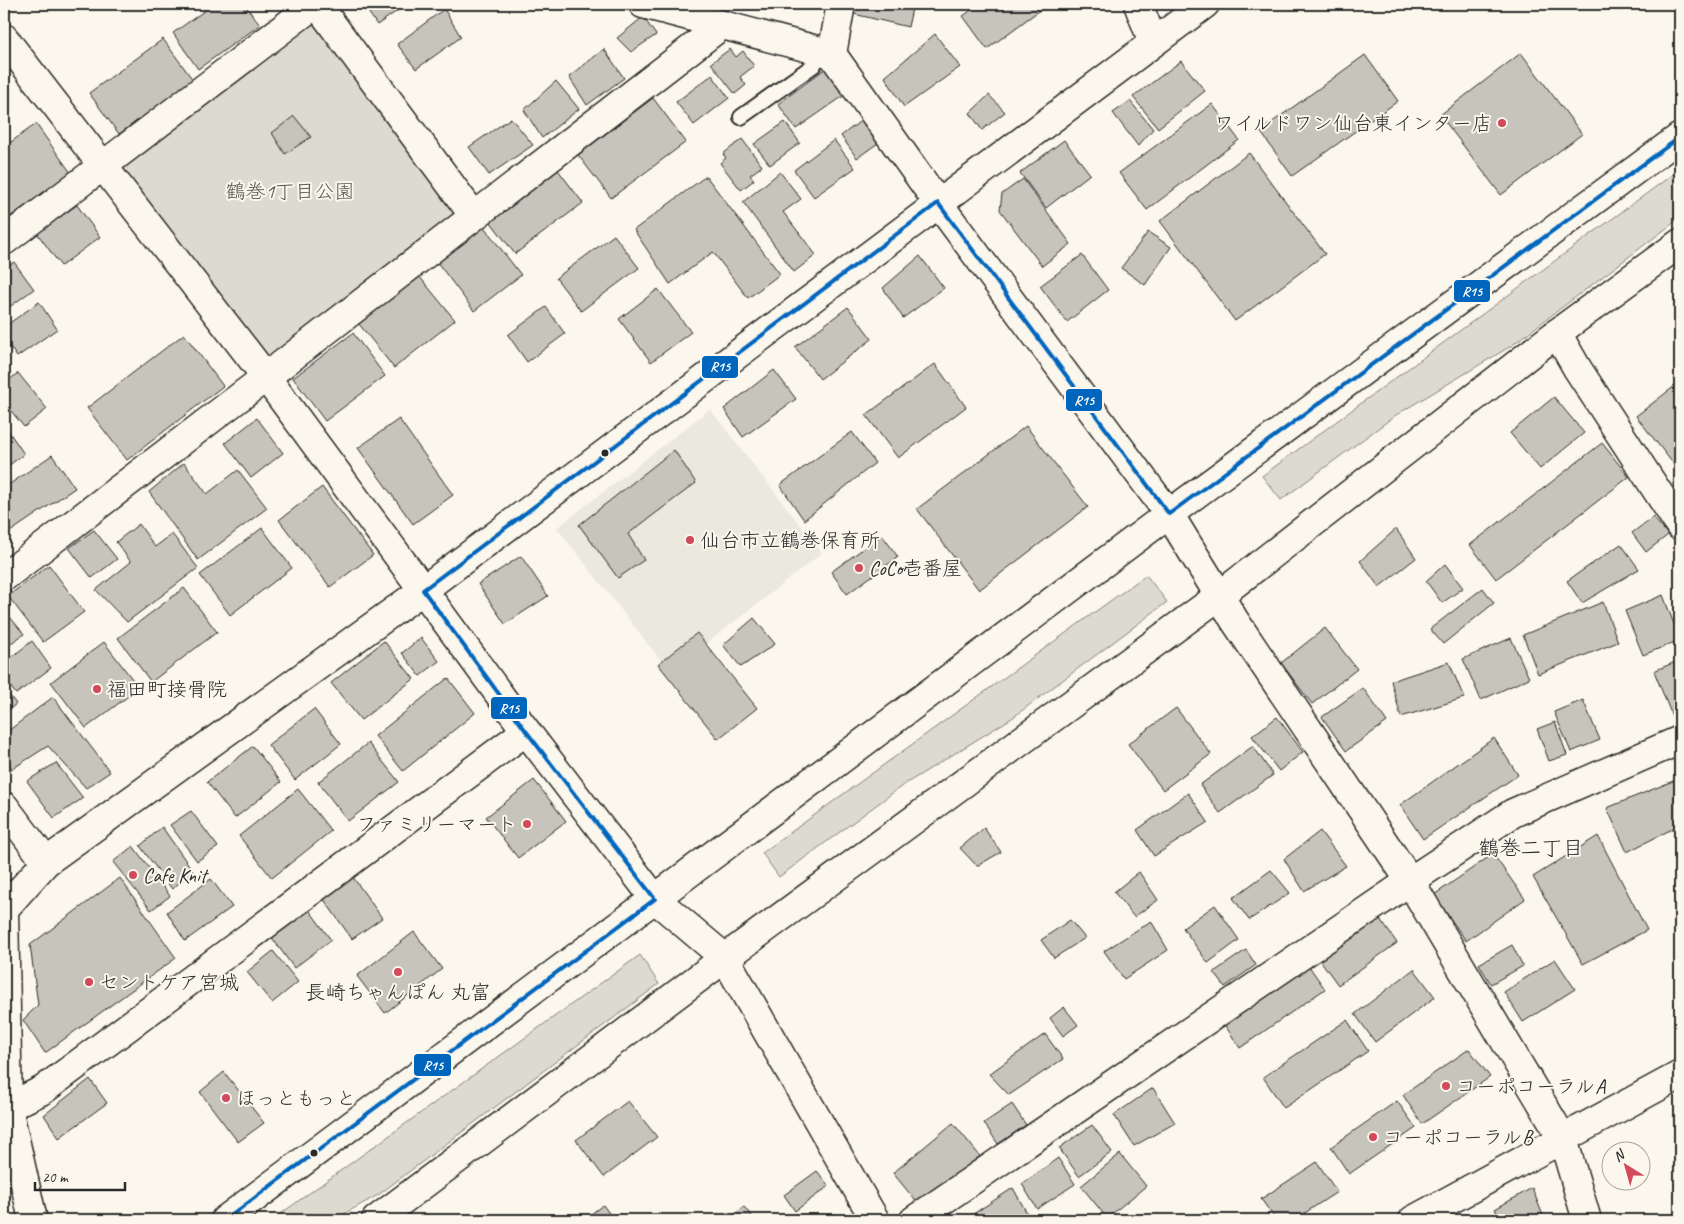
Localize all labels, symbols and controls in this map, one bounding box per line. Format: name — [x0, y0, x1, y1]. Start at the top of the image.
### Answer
place label: ワイルドワン仙台東インター店 — [1214, 111, 1492, 136]
marker: ワイルドワン仙台東インター店 — [1496, 117, 1508, 129]
park label: 鶴巻1丁目公園 — [226, 179, 355, 204]
line badge: R15 — [1453, 279, 1491, 303]
text: R15 — [1462, 283, 1484, 300]
line badge: R15 — [701, 355, 739, 379]
text: R15 — [710, 358, 732, 375]
line badge: R15 — [1065, 388, 1103, 412]
text: R15 — [1074, 392, 1096, 409]
unlabelled marker — [600, 448, 610, 458]
place label: 仙台市立鶴巻保育所 — [700, 528, 880, 553]
marker: 仙台市立鶴巻保育所 — [684, 534, 696, 546]
place label: CoCo壱番屋 — [869, 556, 962, 581]
marker: CoCo壱番屋 — [853, 562, 865, 574]
place label: 福田町接骨院 — [107, 677, 227, 702]
marker: 福田町接骨院 — [91, 683, 103, 695]
line badge: R15 — [490, 696, 528, 720]
text: R15 — [499, 700, 521, 717]
place label: ファミリーマート — [357, 812, 517, 837]
marker: ファミリーマート — [521, 818, 533, 830]
district label: 鶴巻二丁目 — [1479, 835, 1584, 861]
place label: Cafe Knit — [143, 863, 210, 888]
marker: Cafe Knit — [127, 869, 139, 881]
marker: 長崎ちゃんぽん 丸富 — [392, 966, 404, 978]
place label: セントケア宮城 — [99, 970, 239, 995]
marker: セントケア宮城 — [83, 976, 95, 988]
place label: 長崎ちゃんぽん 丸富 — [306, 980, 490, 1005]
line badge: R15 — [413, 1053, 452, 1077]
text: R15 — [423, 1057, 445, 1074]
place label: コーポコーラルA — [1456, 1074, 1606, 1099]
marker: コーポコーラルA — [1440, 1080, 1452, 1092]
place label: ほっともっと — [236, 1086, 356, 1111]
marker: ほっともっと — [220, 1092, 232, 1104]
place label: コーポコーラルB — [1383, 1125, 1534, 1150]
marker: コーポコーラルB — [1367, 1131, 1379, 1143]
north arrow — [1602, 1142, 1652, 1192]
text: N — [1610, 1145, 1629, 1165]
unlabelled marker — [309, 1148, 319, 1158]
scale bar — [35, 1159, 125, 1191]
text: 20 m — [42, 1168, 69, 1187]

